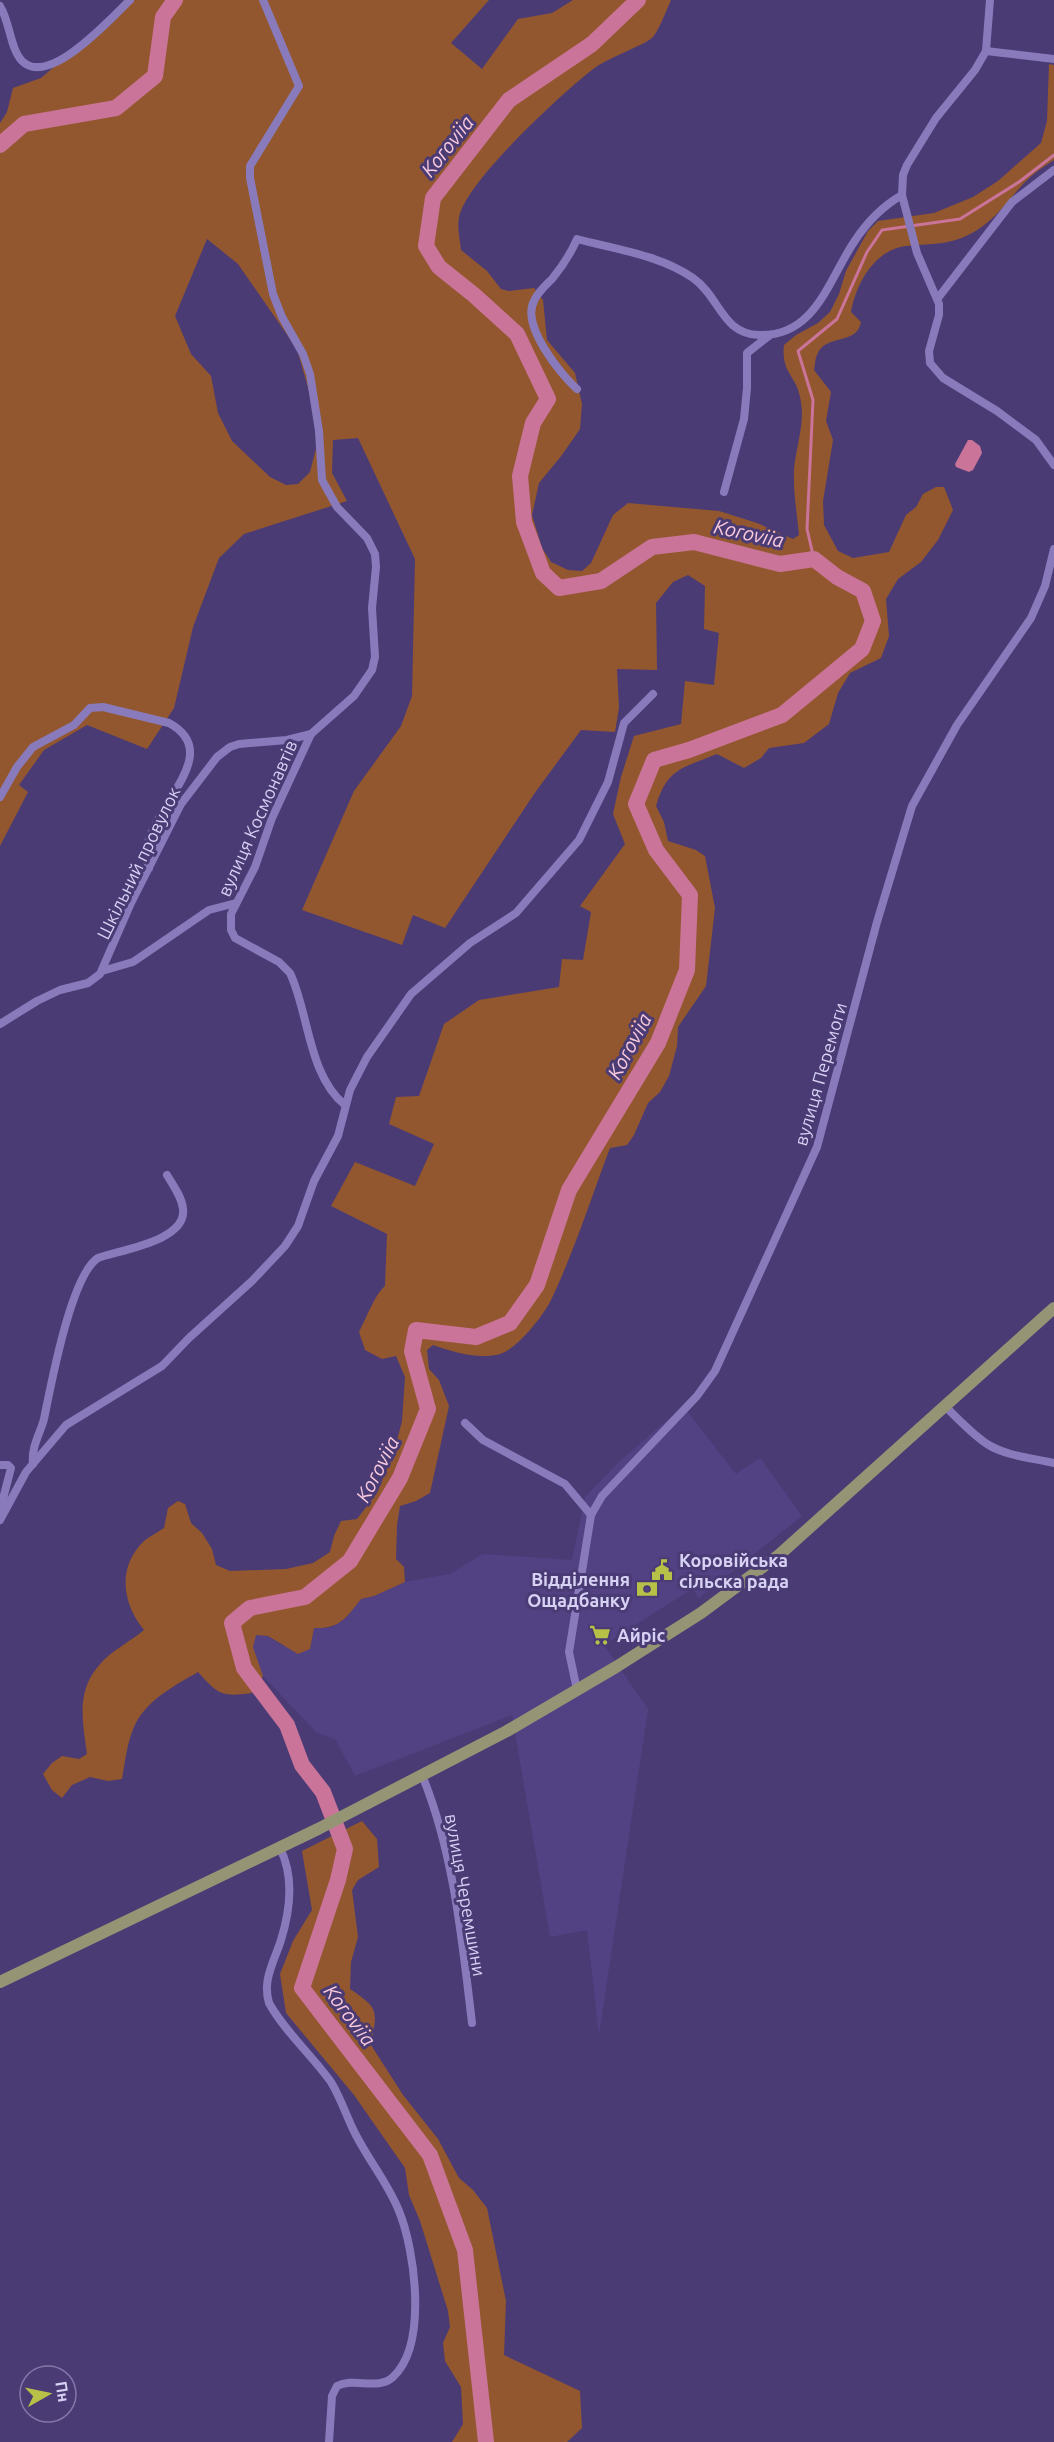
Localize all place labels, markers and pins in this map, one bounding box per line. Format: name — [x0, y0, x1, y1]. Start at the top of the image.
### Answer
place label: Коровійська сільска рада — [679, 1550, 789, 1591]
public building icon: Коровійська сільска рада — [650, 1558, 674, 1582]
place label: Відділення Ощадбанку — [527, 1569, 630, 1610]
bank icon: Відділення Ощадбанку — [635, 1577, 659, 1601]
supermarket icon: Айріс — [588, 1623, 612, 1647]
place label: Айріс — [617, 1625, 665, 1645]

